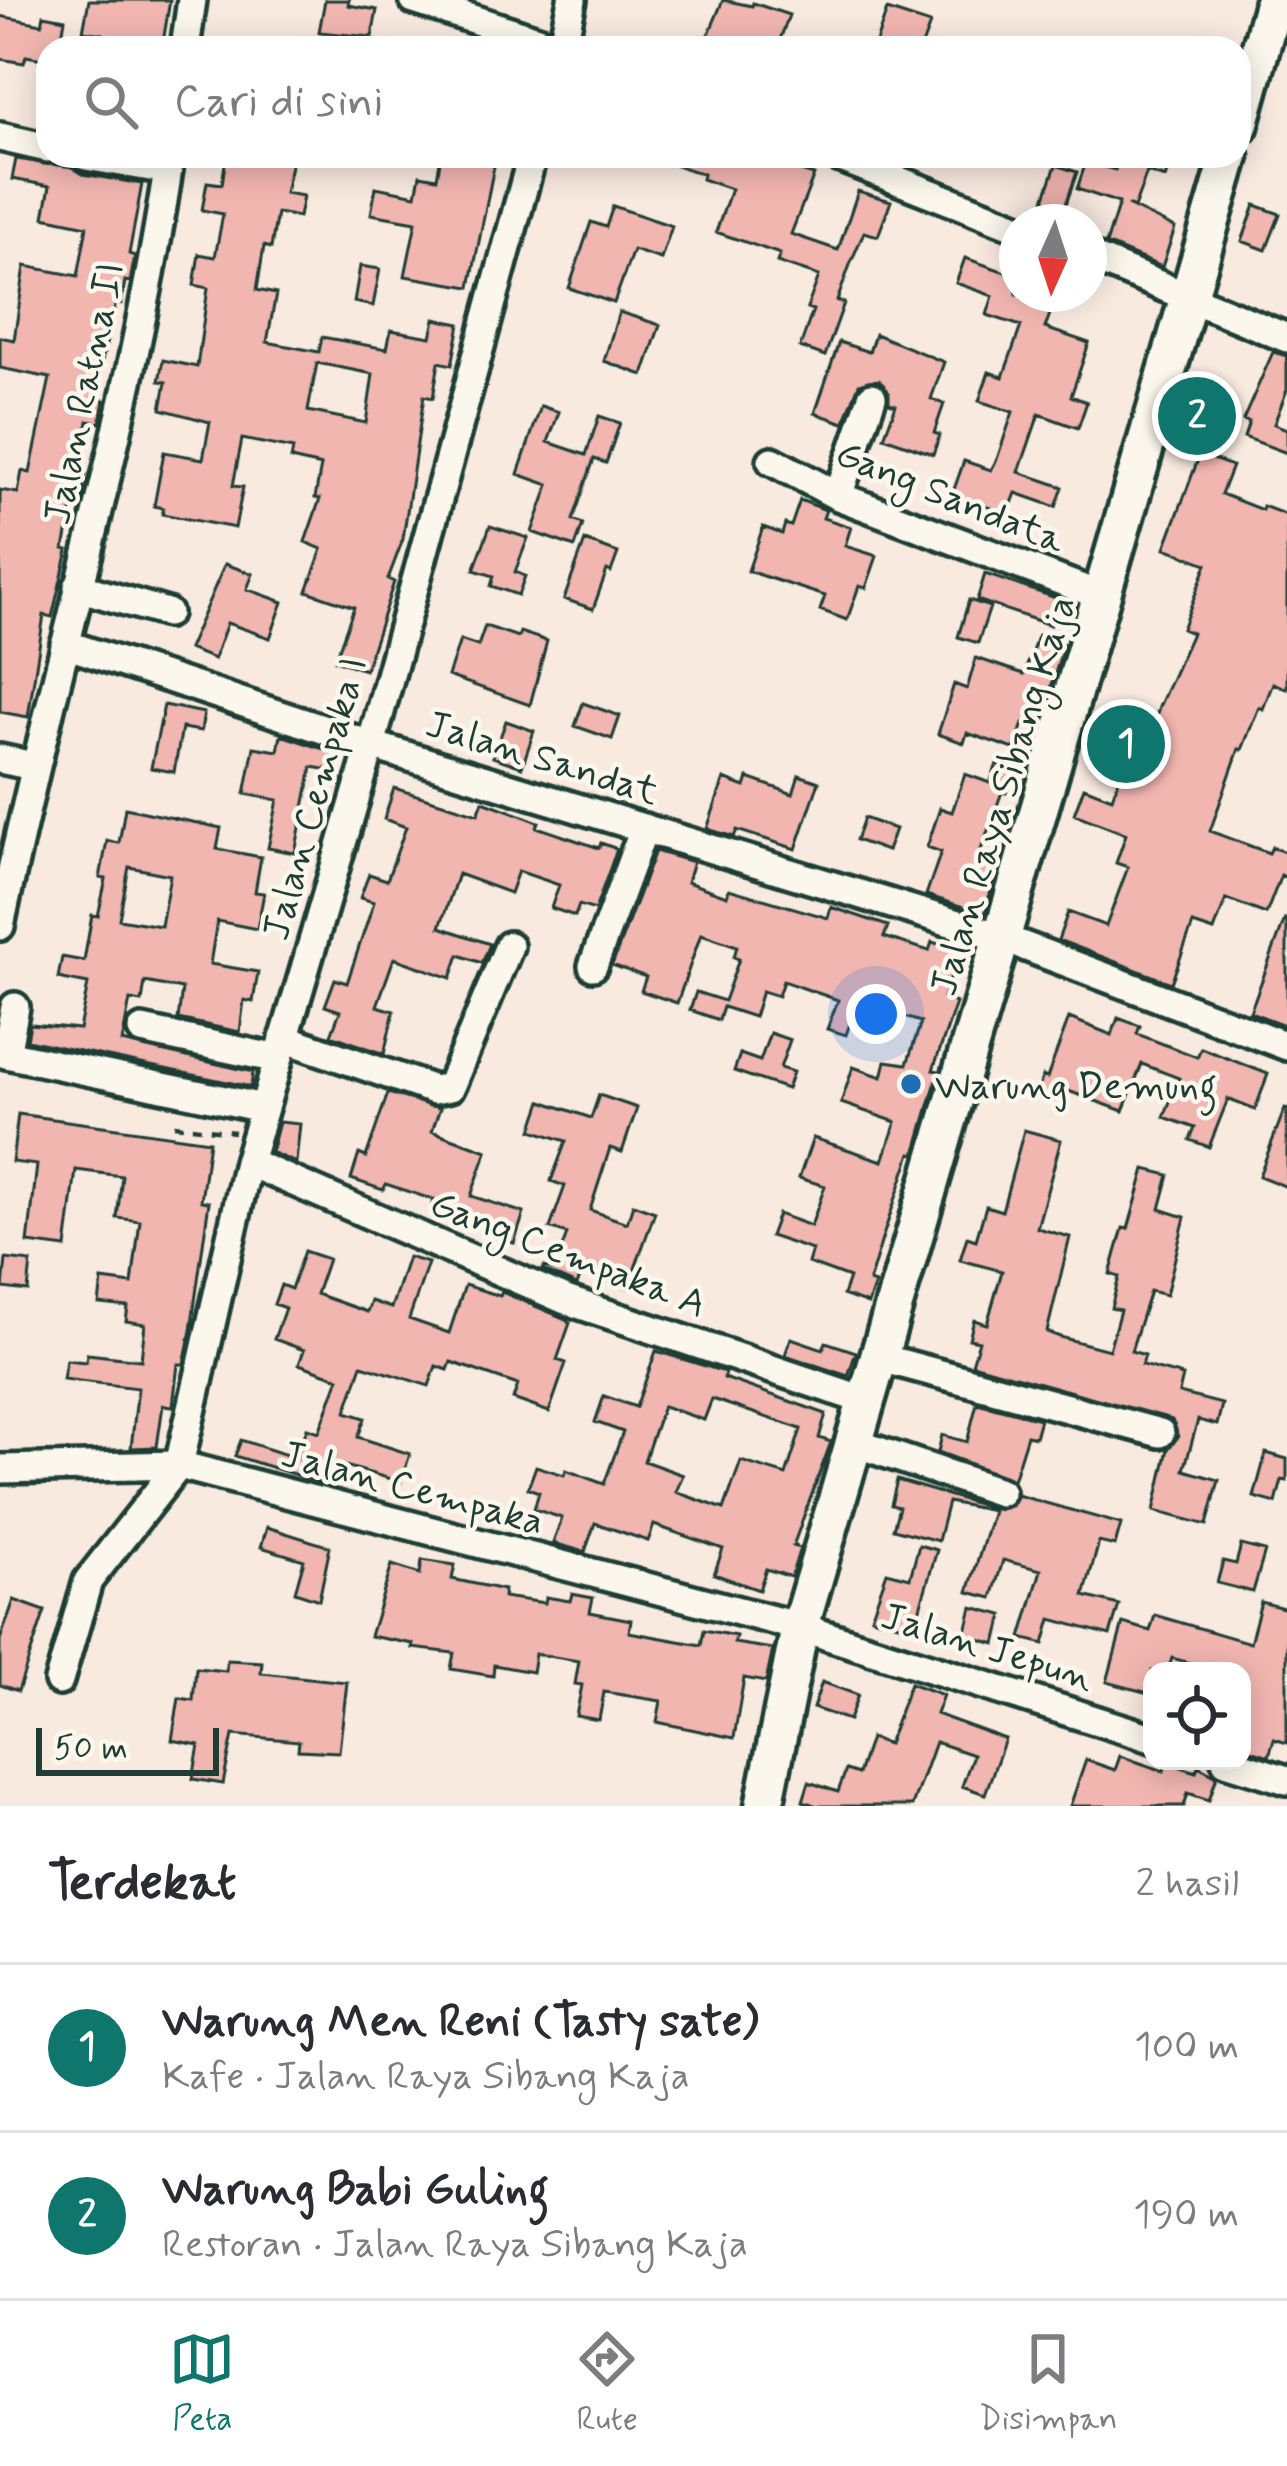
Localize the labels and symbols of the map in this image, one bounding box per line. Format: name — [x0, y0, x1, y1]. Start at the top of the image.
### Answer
north arrow — [999, 204, 1107, 312]
street label: Jalan Ratna II — [33, 258, 138, 529]
pin: 2 — [1158, 371, 1236, 461]
street label: Gang Sandata — [827, 429, 1072, 570]
street label: Jalan Raya Sibang Kaja — [919, 590, 1092, 1003]
street label: Jalan Cempaka I — [252, 652, 381, 946]
pin: 1 — [1087, 699, 1165, 789]
street label: Jalan Sandat — [419, 700, 665, 819]
your location — [846, 984, 906, 1044]
place label: Warung Demung — [935, 1062, 1217, 1116]
marker: Warung Demung — [898, 1071, 924, 1097]
street label: Gang Cempaka A — [421, 1179, 713, 1334]
street label: Jalan Cempaka — [275, 1430, 549, 1549]
street label: Jalan Jepun — [875, 1592, 1099, 1705]
scale bar — [36, 1722, 219, 1775]

